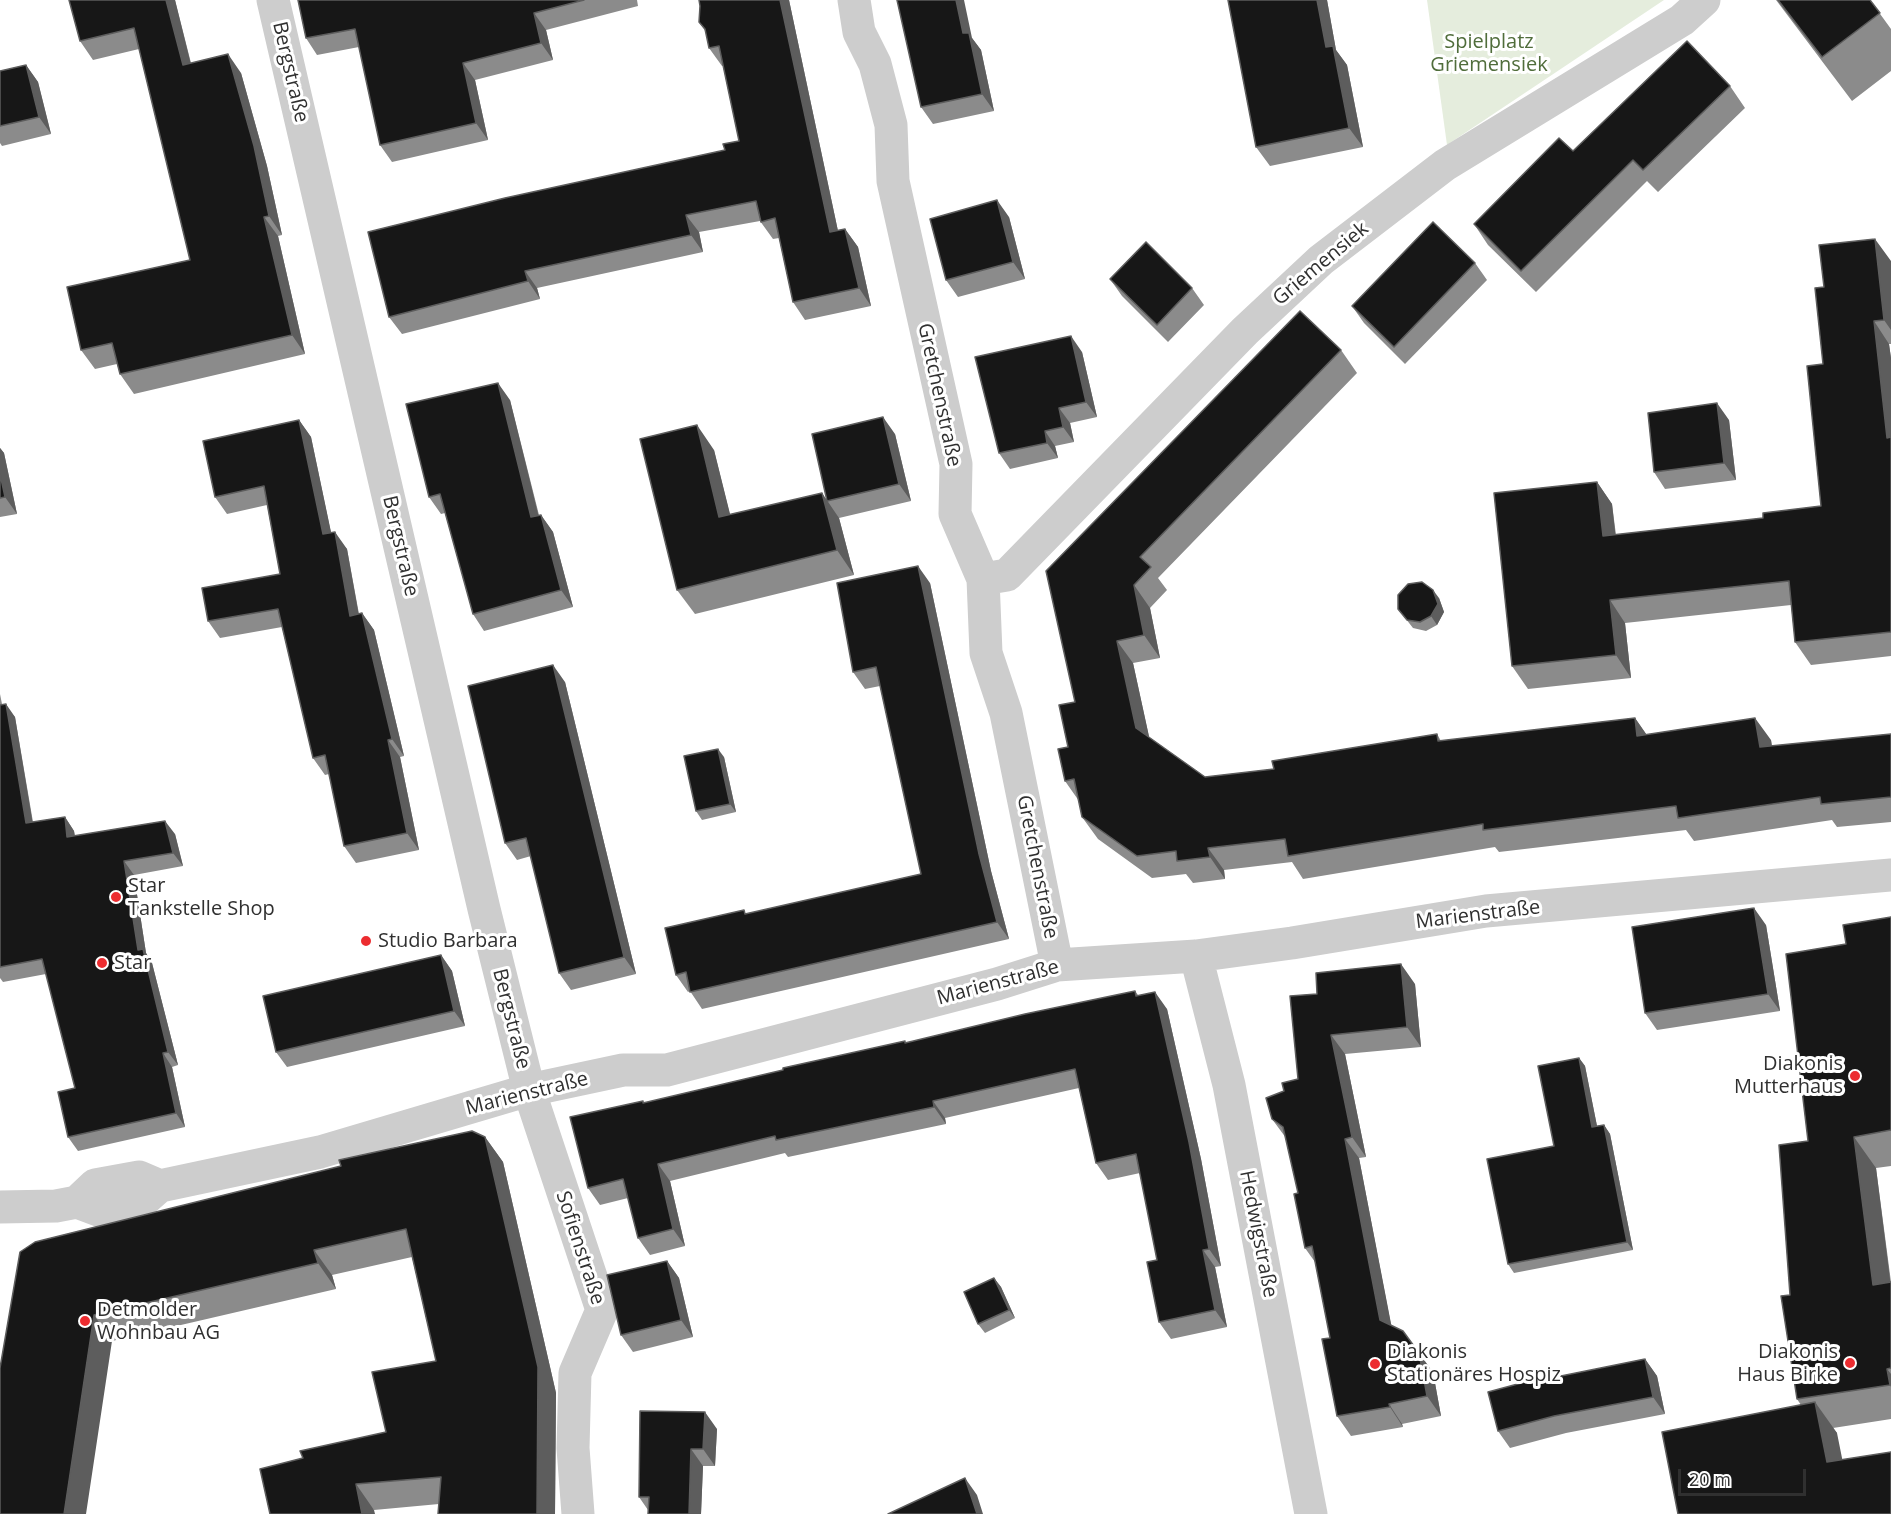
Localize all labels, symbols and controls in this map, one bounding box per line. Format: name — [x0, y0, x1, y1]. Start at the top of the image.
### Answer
street label: Bergstraße — [267, 19, 313, 125]
park label: Spielplatz Griemensiek — [1430, 30, 1548, 77]
street label: Griemensiek — [1268, 217, 1374, 311]
street label: Gretchenstraße — [912, 321, 966, 469]
street label: Bergstraße — [377, 493, 423, 599]
street label: Gretchenstraße — [1011, 793, 1063, 941]
place label: Star Tankstelle Shop — [128, 874, 275, 921]
marker: Star Tankstelle Shop — [109, 890, 123, 904]
street label: Marienstraße — [1414, 895, 1542, 935]
place label: Studio Barbara — [378, 929, 518, 953]
marker: Studio Barbara — [359, 934, 373, 948]
place label: Star — [114, 951, 151, 975]
street label: Marienstraße — [934, 955, 1062, 1011]
marker: Star — [95, 956, 109, 970]
street label: Bergstraße — [487, 966, 535, 1072]
place label: Diakonis Mutterhaus — [1734, 1052, 1843, 1099]
street label: Marienstraße — [463, 1067, 591, 1121]
marker: Diakonis Mutterhaus — [1848, 1069, 1862, 1083]
street label: Hedwigstraße — [1234, 1168, 1282, 1300]
street label: Sofienstraße — [550, 1188, 610, 1308]
place label: Detmolder Wohnbau AG — [97, 1298, 220, 1345]
marker: Detmolder Wohnbau AG — [78, 1314, 92, 1328]
place label: Diakonis Stationäres Hospiz — [1387, 1340, 1561, 1387]
place label: Diakonis Haus Birke — [1737, 1340, 1838, 1387]
marker: Diakonis Haus Birke — [1843, 1356, 1857, 1370]
marker: Diakonis Stationäres Hospiz — [1368, 1357, 1382, 1371]
scale bar — [1681, 1457, 1808, 1495]
text: 20 m — [1689, 1467, 1731, 1491]

